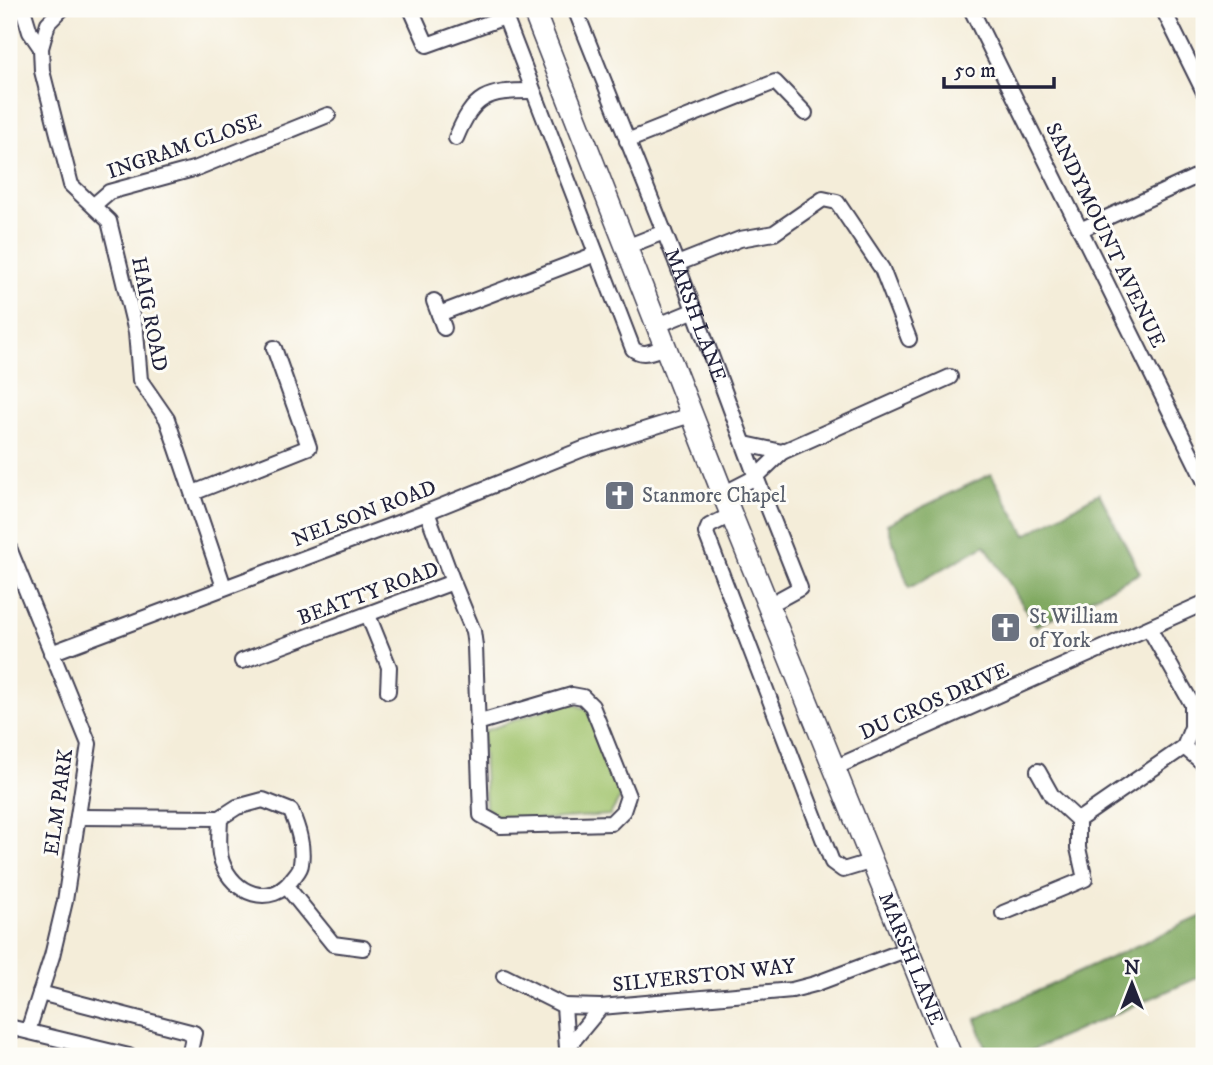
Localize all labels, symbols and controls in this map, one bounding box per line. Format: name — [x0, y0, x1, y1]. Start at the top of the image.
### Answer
scale bar — [944, 46, 1054, 90]
text: 50 m — [954, 58, 996, 84]
street label: INGRAM CLOSE — [104, 108, 265, 185]
street label: SANDYMOUNT AVENUE — [1039, 119, 1171, 352]
street label: MARSH LANE — [658, 245, 732, 386]
street label: HAIG ROAD — [125, 255, 173, 374]
street label: NELSON ROAD — [289, 475, 440, 553]
church icon: Stanmore Chapel — [602, 478, 636, 512]
place label: Stanmore Chapel — [642, 483, 787, 509]
street label: BEATTY ROAD — [294, 556, 443, 632]
place label: St William of York — [1029, 604, 1119, 654]
church icon: St William of York — [989, 611, 1023, 645]
street label: DU CROS DRIVE — [856, 657, 1013, 746]
street label: ELM PARK — [39, 747, 79, 857]
street label: MARSH LANE — [872, 889, 949, 1029]
north arrow — [1098, 950, 1168, 1020]
street label: SILVERSTON WAY — [611, 953, 798, 999]
text: N — [1124, 957, 1140, 980]

